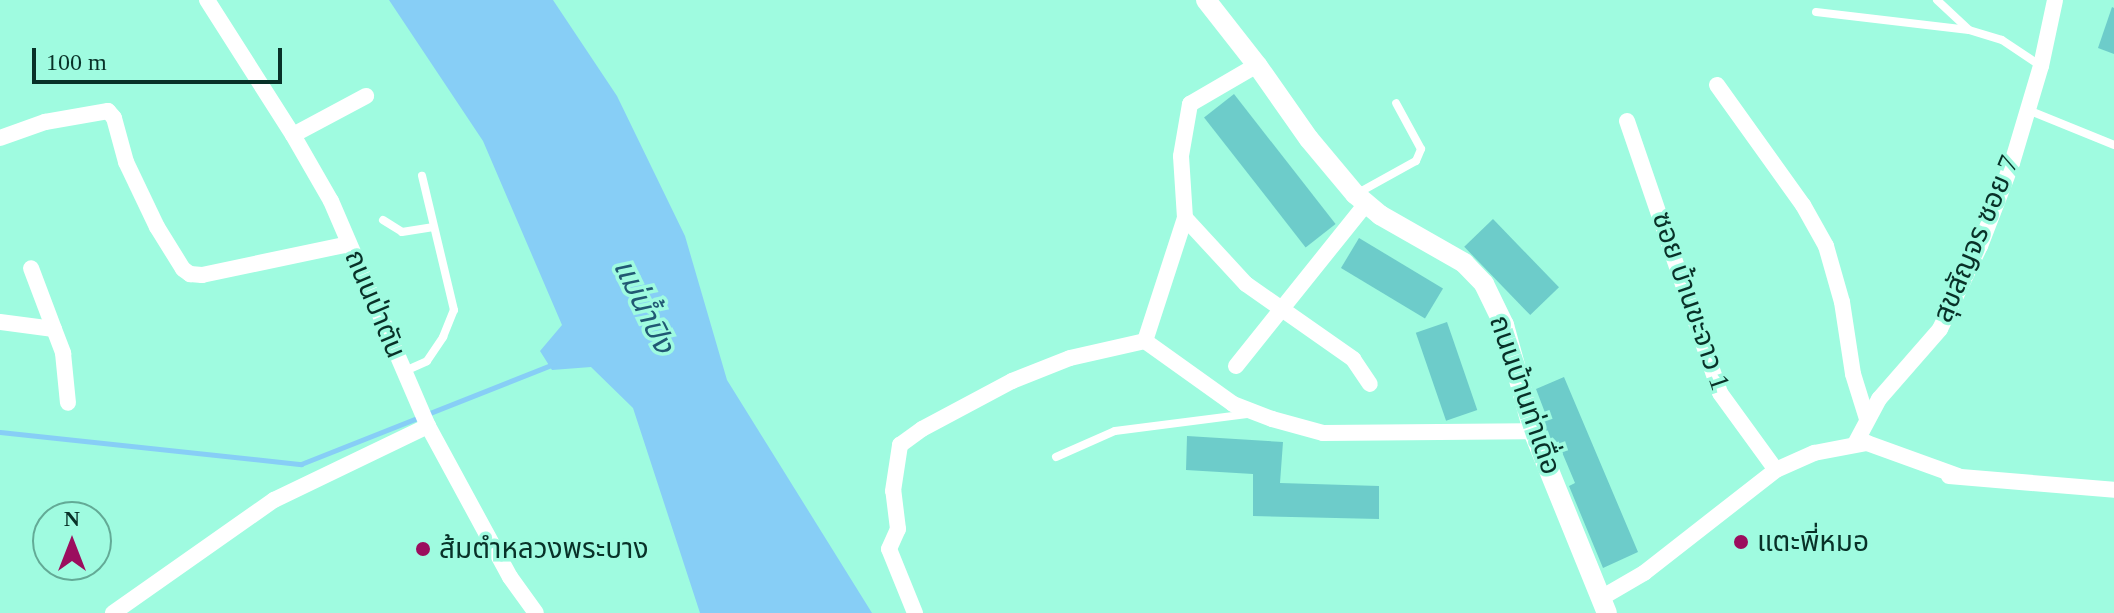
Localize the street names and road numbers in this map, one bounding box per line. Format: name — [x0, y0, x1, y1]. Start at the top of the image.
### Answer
street label: สุขสัญจร ซอย 7 — [1926, 151, 2026, 327]
street label: ซอย บ้านขะจาว 1 — [1645, 207, 1737, 395]
street label: ถนนป่าตัน — [337, 245, 413, 363]
street label: ถนนบ้านท่าเดื่อ — [1482, 311, 1568, 479]

